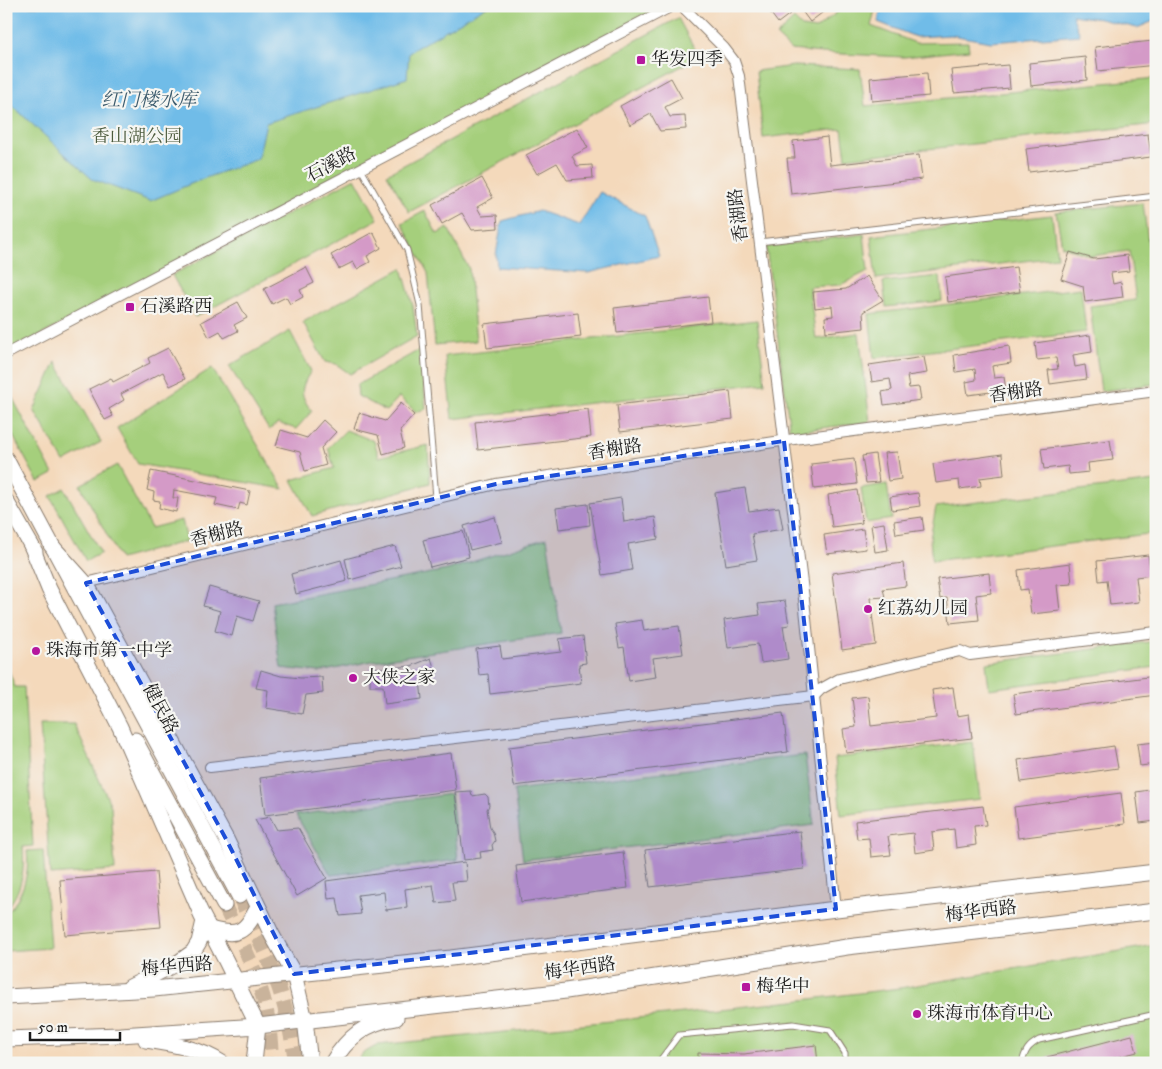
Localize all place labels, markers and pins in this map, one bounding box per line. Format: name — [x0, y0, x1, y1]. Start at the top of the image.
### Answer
place label: 华发四季 — [651, 49, 723, 71]
marker: 华发四季 — [635, 54, 647, 66]
place label: 石溪路西 — [140, 296, 212, 318]
marker: 石溪路西 — [124, 301, 136, 313]
place label: 红荔幼儿园 — [878, 598, 968, 620]
marker: 红荔幼儿园 — [862, 603, 874, 615]
place label: 珠海市第一中学 — [46, 640, 172, 662]
marker: 珠海市第一中学 — [30, 645, 42, 657]
place label: 大侠之家 — [363, 667, 435, 689]
marker: 大侠之家 — [347, 672, 359, 684]
place label: 梅华中 — [756, 976, 810, 998]
marker: 梅华中 — [740, 981, 752, 993]
place label: 珠海市体育中心 — [927, 1003, 1053, 1025]
marker: 珠海市体育中心 — [911, 1008, 923, 1020]

